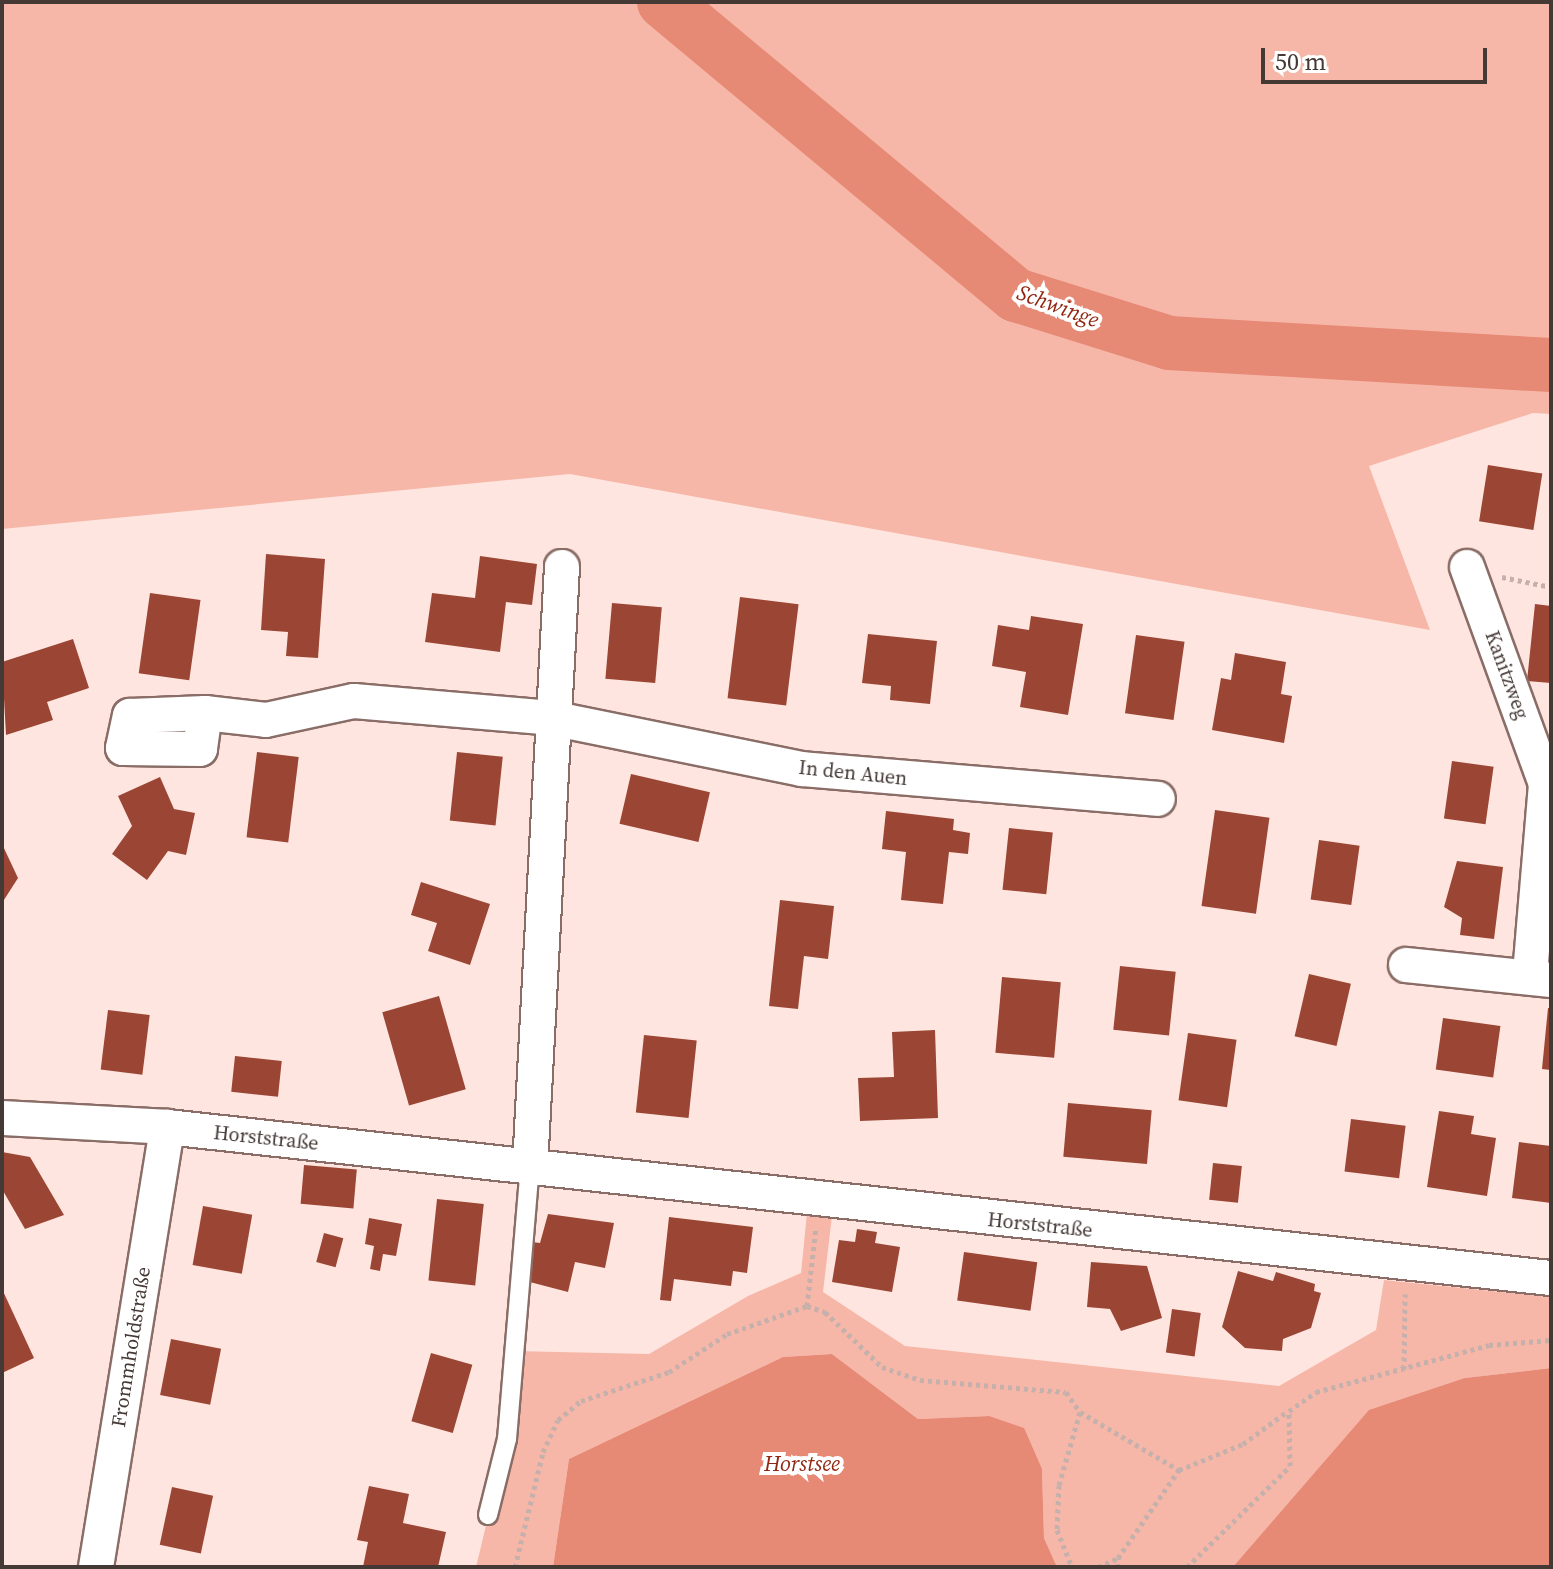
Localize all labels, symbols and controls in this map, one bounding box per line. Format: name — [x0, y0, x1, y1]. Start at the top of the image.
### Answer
scale bar — [1265, 32, 1491, 82]
text: 50 m — [1275, 45, 1326, 78]
water label: Schwinge — [1013, 279, 1103, 333]
street label: Kanitzweg — [1480, 628, 1534, 722]
street label: In den Auen — [797, 755, 909, 791]
street label: Horststraße — [212, 1121, 320, 1155]
street label: Horststraße — [986, 1208, 1094, 1242]
street label: Frommholdstraße — [106, 1265, 156, 1429]
water label: Horstsee — [764, 1451, 840, 1477]

